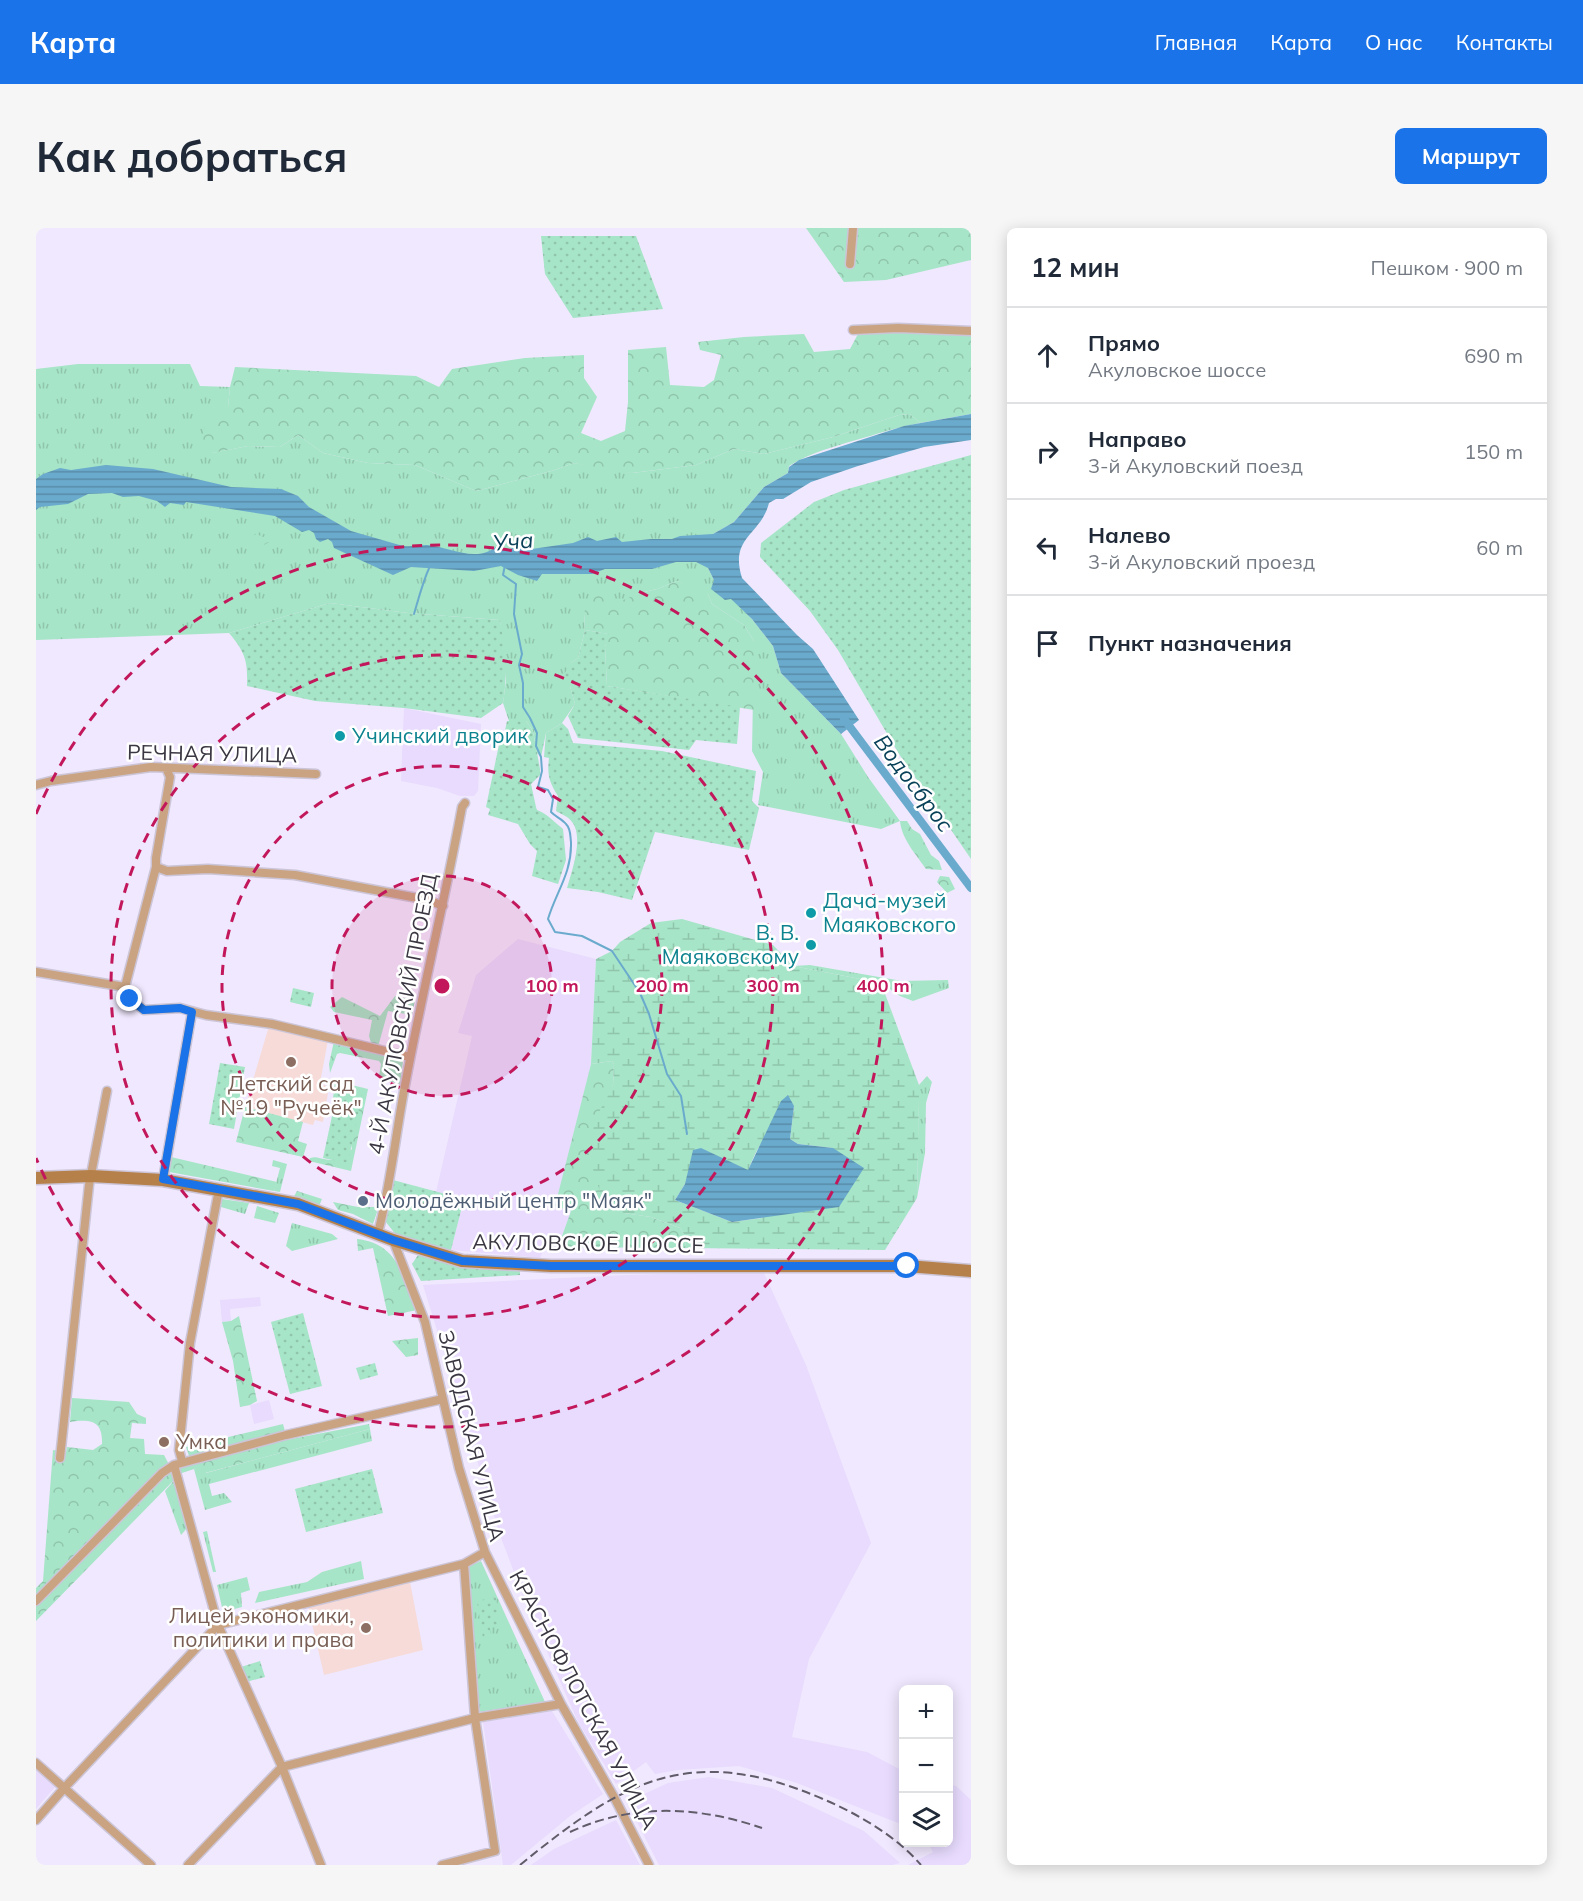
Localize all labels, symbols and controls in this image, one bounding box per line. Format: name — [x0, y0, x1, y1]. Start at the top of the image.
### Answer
text: Карта — [30, 25, 116, 60]
text: Главная — [1155, 29, 1237, 55]
text: Карта — [1270, 29, 1332, 55]
text: О нас — [1365, 29, 1423, 55]
text: Контакты — [1456, 29, 1553, 55]
button: Маршрут — [1395, 128, 1547, 184]
text: Как добраться — [36, 130, 348, 183]
text: 12 мин — [1031, 251, 1120, 284]
text: Пешком · 900 m — [1371, 255, 1523, 280]
text: Прямо — [1088, 329, 1160, 357]
icon: ahead — [1031, 339, 1064, 372]
text: 690 m — [1464, 343, 1523, 368]
text: Акуловское шоссе — [1088, 357, 1266, 382]
text: Направо — [1088, 425, 1186, 453]
icon: right — [1031, 435, 1064, 468]
text: 150 m — [1464, 439, 1523, 464]
text: 3-й Акуловский поезд — [1088, 453, 1303, 478]
text: Налево — [1088, 521, 1171, 549]
water label: Уча — [492, 525, 534, 557]
icon: left — [1031, 531, 1064, 564]
text: 60 m — [1476, 535, 1523, 560]
text: 3-й Акуловский проезд — [1088, 549, 1315, 574]
icon: arrive — [1031, 627, 1064, 660]
text: Пункт назначения — [1088, 629, 1292, 657]
place label: Учинский дворик — [351, 722, 529, 748]
marker: Учинский дворик — [333, 729, 347, 743]
water label: Водосброс — [868, 729, 960, 837]
street label: РЕЧНАЯ УЛИЦА — [127, 739, 298, 767]
street label: 4-Й АКУЛОВСКИЙ ПРОЕЗД — [362, 871, 442, 1157]
place label: Дача-музей Маяковского — [823, 887, 956, 937]
marker: Дача-музей Маяковского — [804, 906, 818, 920]
place label: В. В. Маяковскому — [662, 919, 799, 969]
marker: В. В. Маяковскому — [804, 938, 818, 952]
text: 100 m — [525, 974, 579, 997]
text: 200 m — [635, 974, 689, 997]
text: 300 m — [746, 974, 800, 997]
text: 400 m — [856, 974, 910, 997]
centre of rings — [432, 976, 452, 996]
route end — [116, 985, 142, 1011]
marker: Детский сад №19 "Ручеёк" — [284, 1055, 298, 1069]
place label: Детский сад №19 "Ручеёк" — [220, 1070, 362, 1120]
place label: Молодёжный центр "Маяк" — [375, 1187, 652, 1213]
marker: Молодёжный центр "Маяк" — [356, 1194, 370, 1208]
street label: АКУЛОВСКОЕ ШОССЕ — [472, 1228, 704, 1258]
route start — [893, 1252, 919, 1278]
street label: ЗАВОДСКАЯ УЛИЦА — [433, 1327, 511, 1545]
place label: Умка — [175, 1428, 227, 1454]
marker: Умка — [157, 1435, 171, 1449]
street label: КРАСНОФЛОТСКАЯ УЛИЦА — [504, 1565, 664, 1834]
place label: Лицей экономики, политики и права — [169, 1602, 354, 1652]
marker: Лицей экономики, политики и права — [359, 1621, 373, 1635]
map controls — [899, 1685, 953, 1847]
button: + — [899, 1685, 953, 1739]
button: − — [899, 1739, 953, 1793]
button: layers — [899, 1793, 953, 1847]

